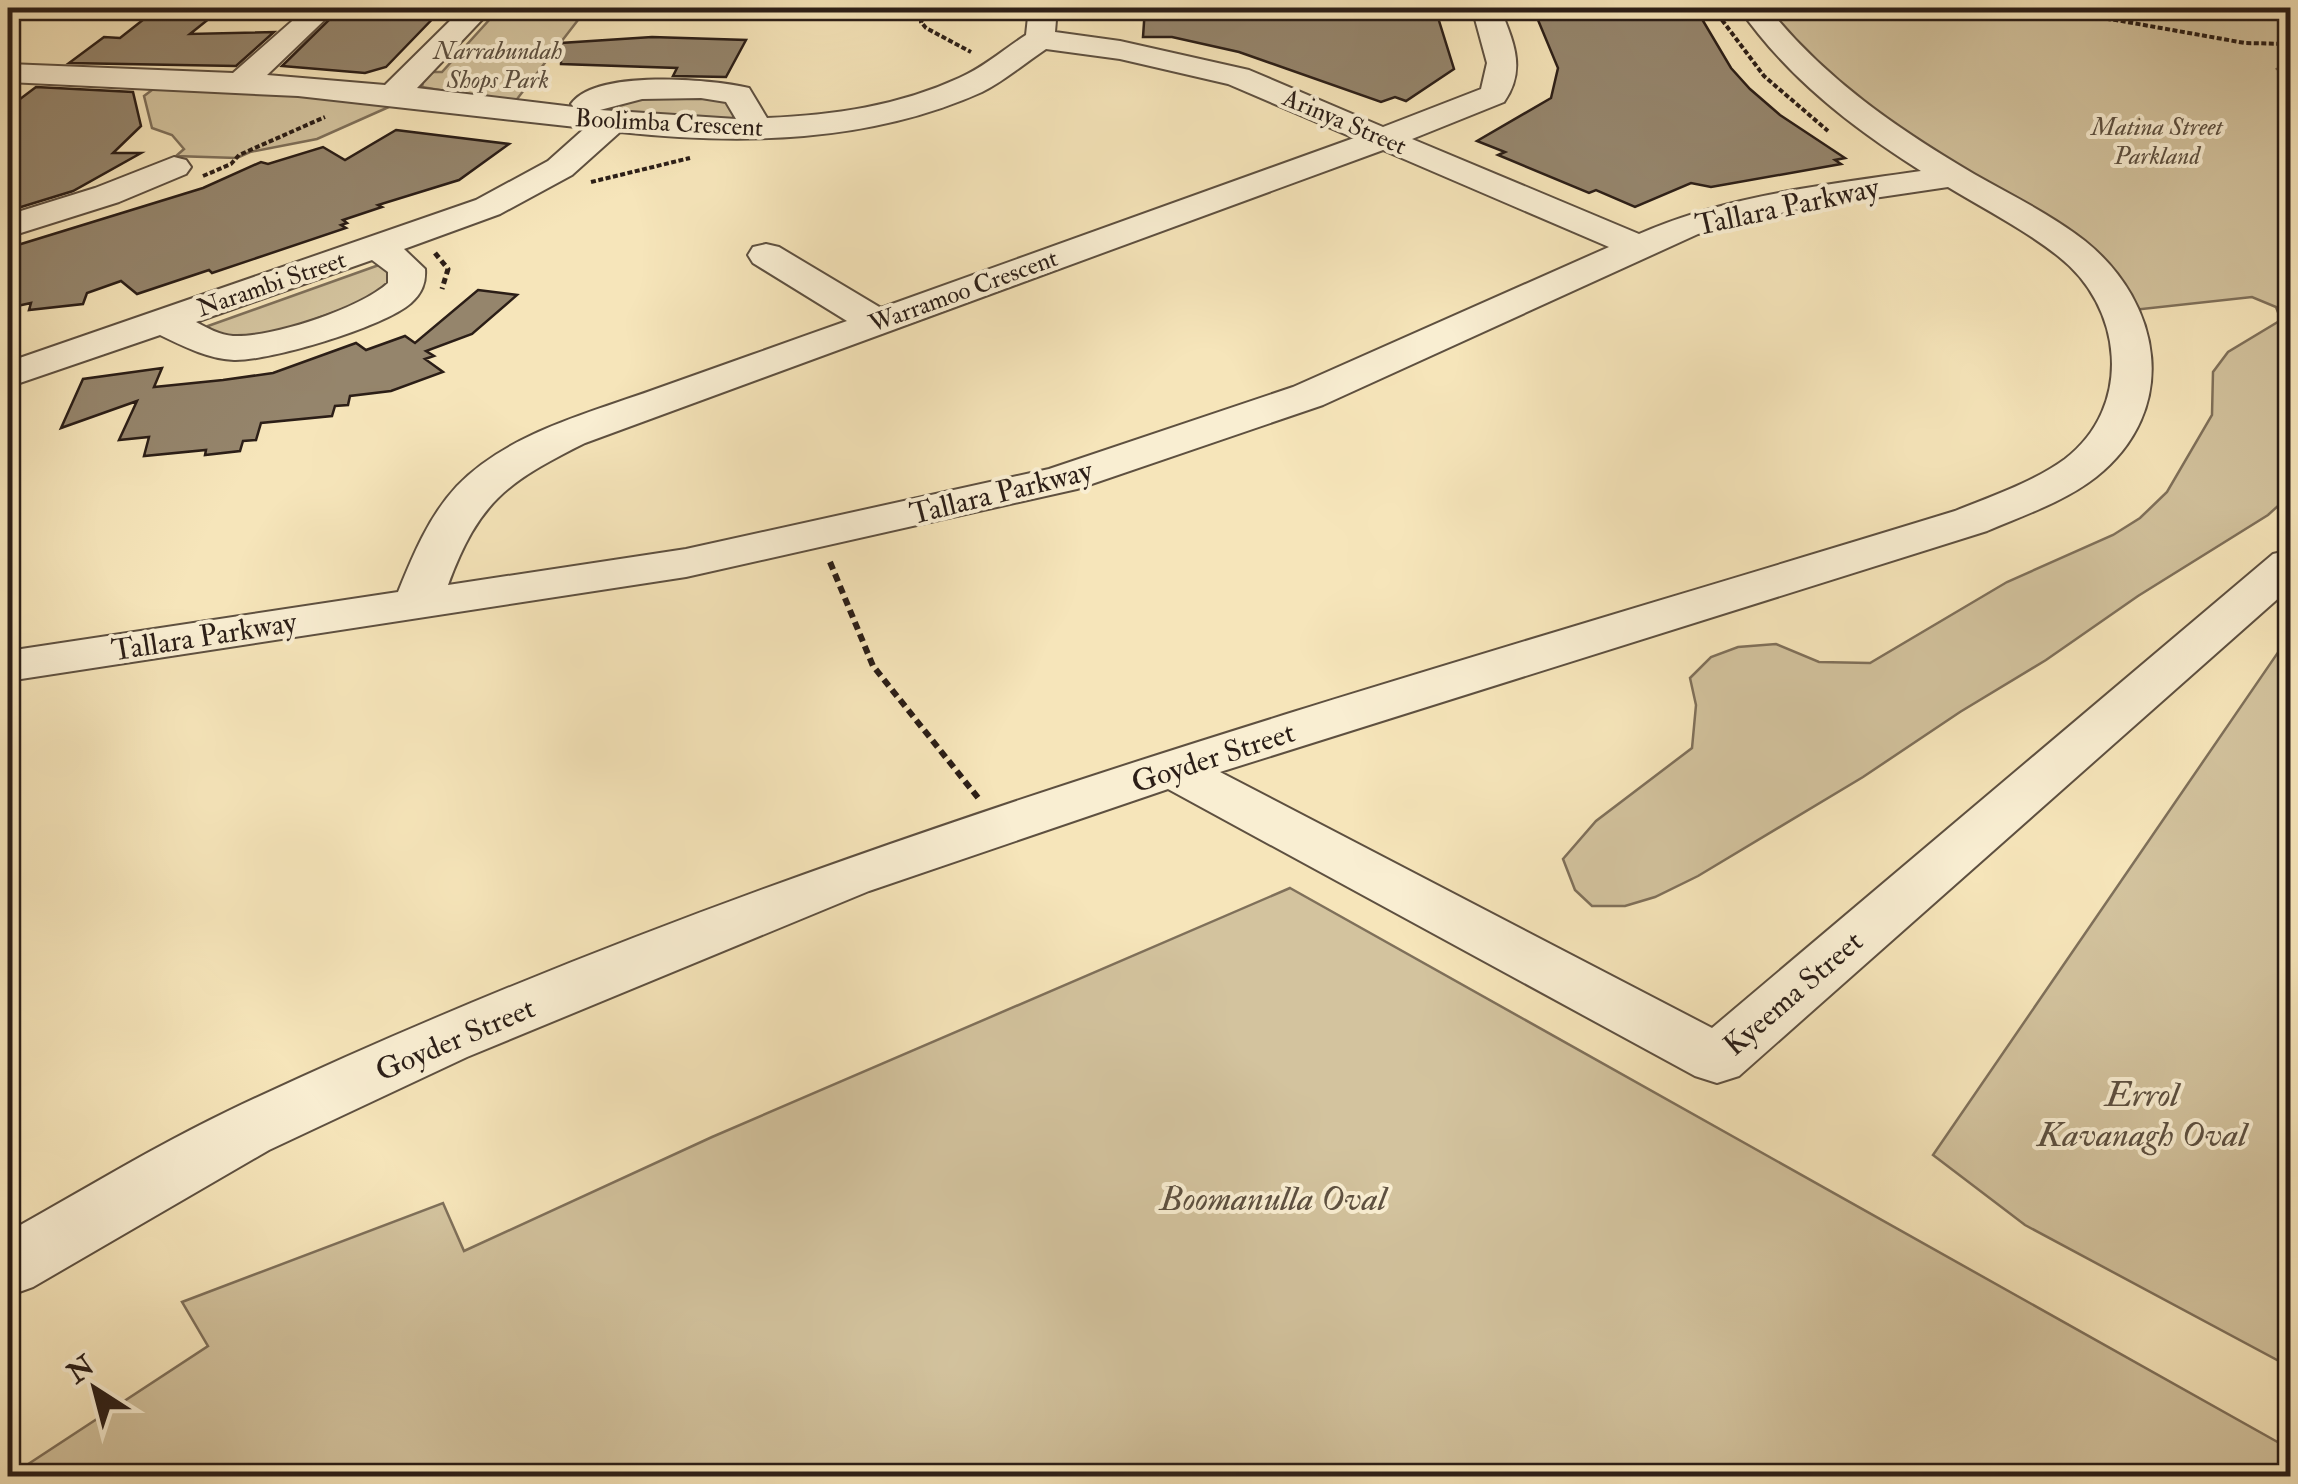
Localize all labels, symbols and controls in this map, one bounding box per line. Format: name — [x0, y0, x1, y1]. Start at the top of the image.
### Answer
park label: Narrabundah Shops Park — [431, 36, 563, 96]
street label: Arinya Street — [1277, 82, 1411, 162]
street label: Boolimba Crescent — [574, 103, 764, 144]
park label: Matina Street Parkland — [2089, 112, 2225, 172]
street label: Tallara Parkway — [1692, 169, 1883, 244]
street label: Warramoo Crescent — [864, 243, 1062, 340]
street label: Narambi Street — [193, 244, 350, 324]
street label: Tallara Parkway — [906, 452, 1097, 533]
street label: Tallara Parkway — [109, 603, 300, 669]
street label: Goyder Street — [1127, 714, 1300, 801]
street label: Kyeema Street — [1716, 923, 1871, 1064]
street label: Goyder Street — [370, 989, 541, 1090]
park label: Errol Kavanagh Oval — [2035, 1073, 2250, 1157]
park label: Boomanulla Oval — [1158, 1177, 1389, 1221]
north arrow — [45, 1339, 145, 1439]
text: N — [60, 1348, 102, 1392]

